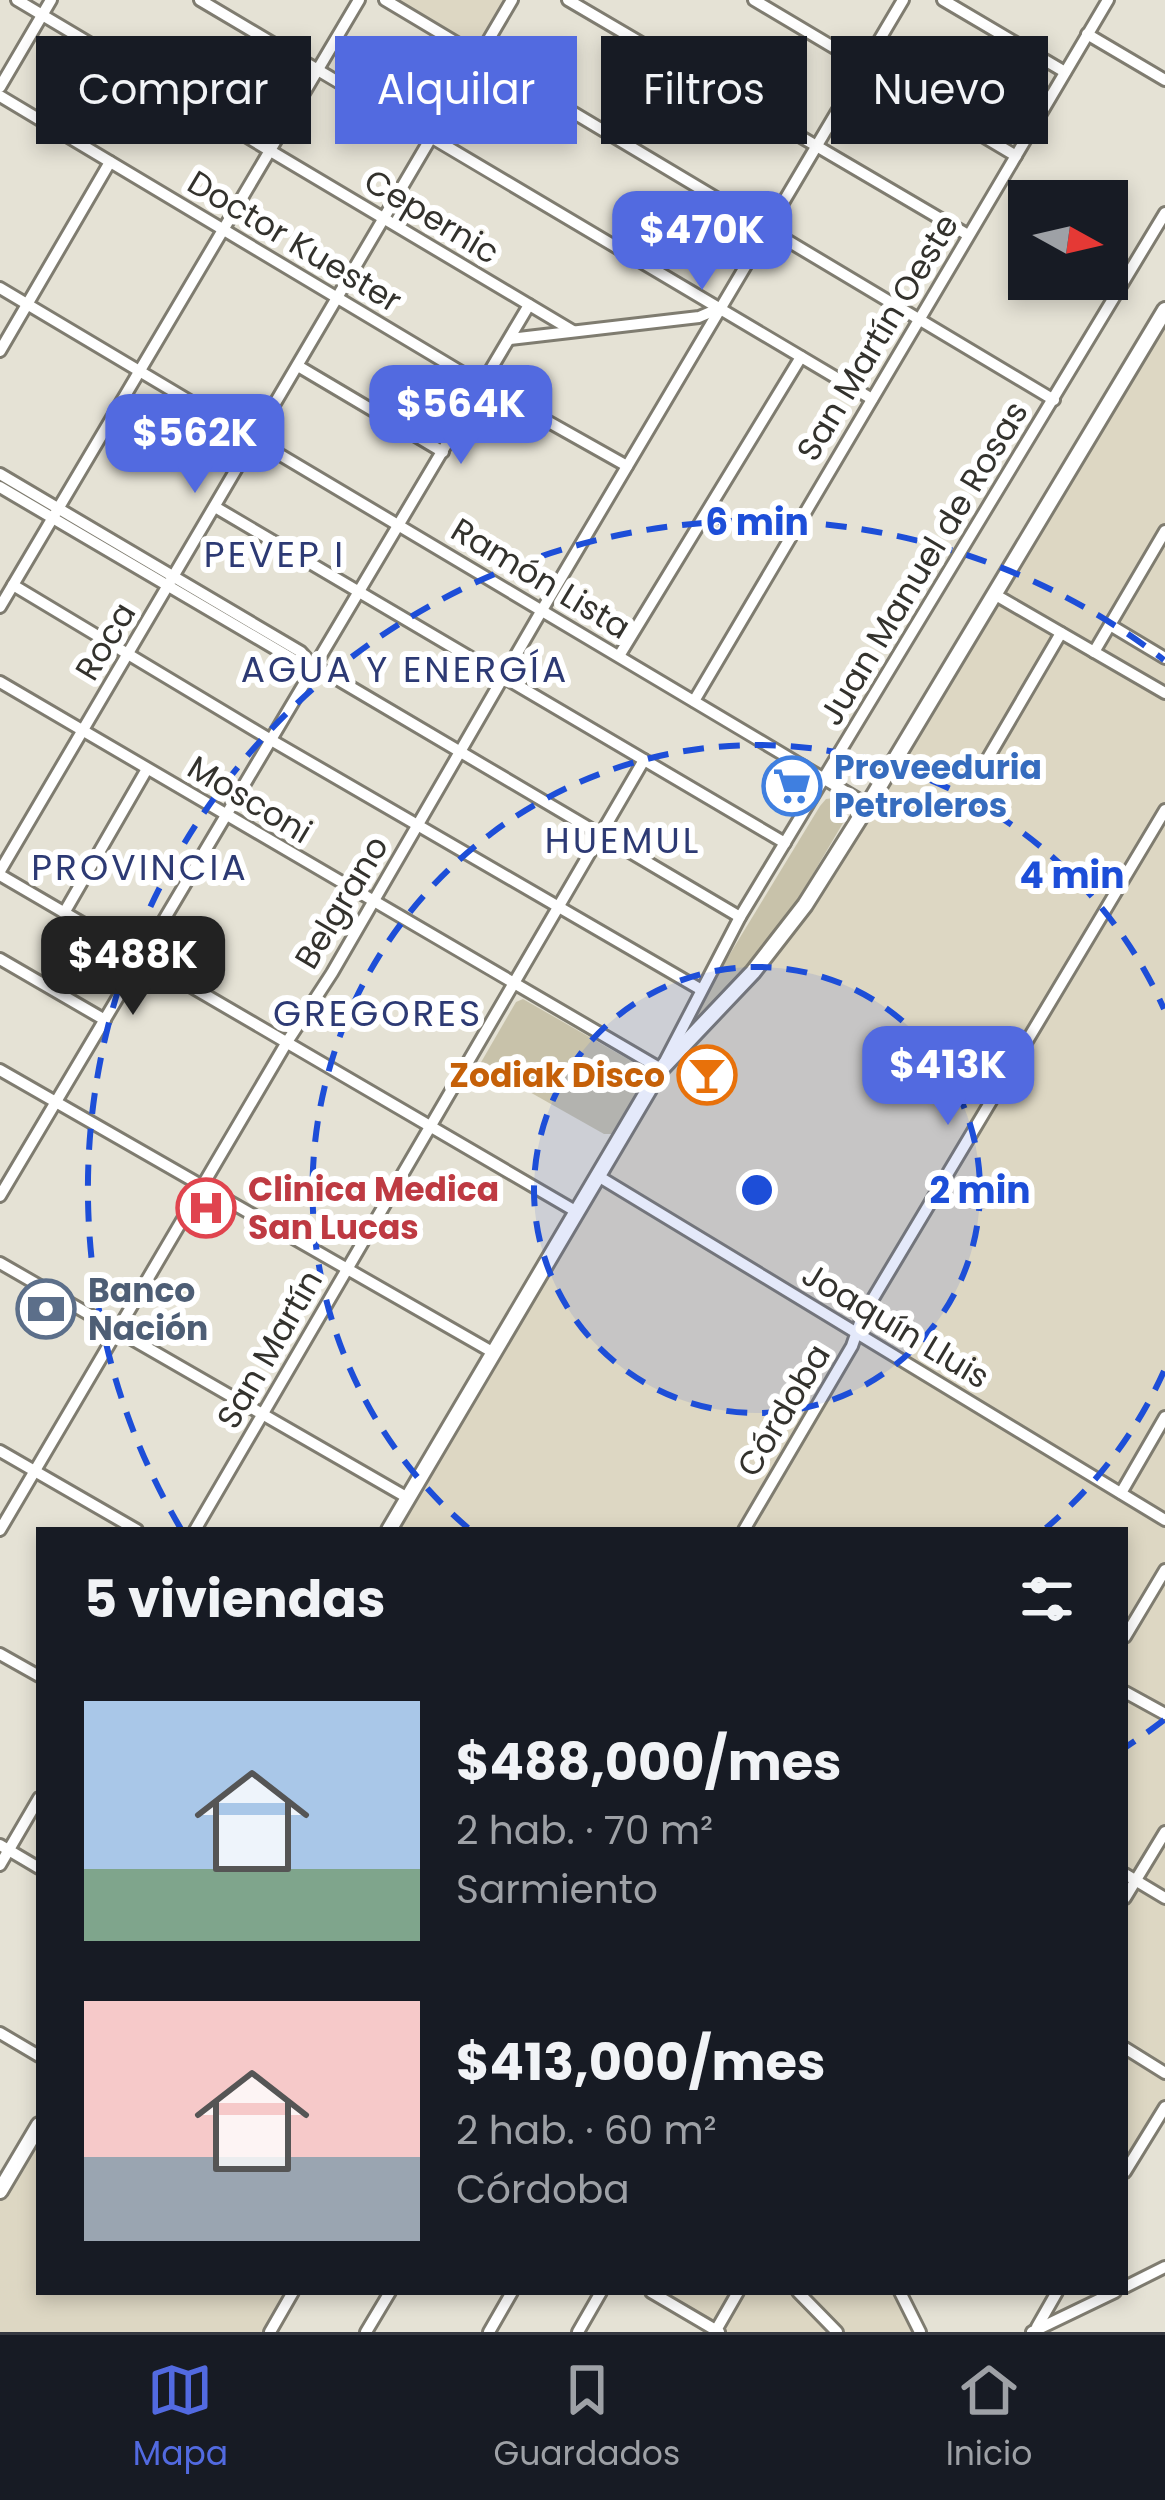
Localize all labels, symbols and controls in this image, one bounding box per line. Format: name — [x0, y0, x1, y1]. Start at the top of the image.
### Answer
chip: Comprar — [36, 36, 311, 144]
chip: Alquilar — [335, 36, 577, 144]
chip: Filtros — [601, 36, 807, 144]
chip: Nuevo — [831, 36, 1048, 144]
street label: Cepernic — [355, 158, 508, 275]
street label: Doctor Kuester — [179, 159, 411, 324]
north arrow — [1008, 180, 1128, 300]
map controls — [1008, 180, 1128, 300]
pin: $470K — [618, 191, 786, 293]
text: $470K — [639, 202, 765, 257]
street label: San Martín Oeste — [785, 205, 970, 470]
pin: $564K — [377, 365, 545, 467]
text: $564K — [396, 376, 526, 431]
street label: Juan Manuel de Rosas — [808, 392, 1039, 734]
pin: $562K — [111, 394, 279, 496]
text: $562K — [132, 405, 258, 460]
text: 6 min — [705, 497, 809, 548]
street label: Ramón Lista — [442, 506, 639, 650]
district label: PEVEP I — [204, 529, 346, 580]
street label: Roca — [64, 593, 147, 689]
district label: AGUA Y ENERGÍA — [241, 644, 569, 695]
street label: Mosconi — [179, 744, 321, 855]
place label: Proveeduria Petroleros — [834, 744, 1042, 829]
supermarket icon: Proveeduria Petroleros — [761, 755, 823, 817]
district label: HUEMUL — [545, 815, 701, 866]
street label: Belgrano — [283, 827, 400, 978]
district label: PROVINCIA — [31, 842, 249, 893]
text: 4 min — [1019, 850, 1125, 901]
pin: $488K — [49, 916, 217, 1018]
text: $488K — [68, 927, 198, 982]
district label: GREGORES — [273, 988, 483, 1039]
pin: $413K — [864, 1026, 1032, 1128]
text: $413K — [889, 1037, 1007, 1092]
bar icon: Zodiak Disco — [676, 1044, 738, 1106]
place label: Zodiak Disco — [449, 1052, 665, 1099]
text: 2 min — [929, 1165, 1031, 1216]
place label: Clinica Medica San Lucas — [248, 1166, 499, 1251]
centre of rings — [736, 1169, 778, 1211]
hospital icon: Clinica Medica San Lucas — [175, 1177, 237, 1239]
street label: Joaquín Lluis — [793, 1251, 998, 1400]
street label: San Martín — [205, 1261, 334, 1437]
place label: Banco Nación — [88, 1267, 208, 1352]
bank icon: Banco Nación — [15, 1278, 77, 1340]
street label: Córdoba — [725, 1335, 841, 1485]
text: 5 viviendas — [84, 1563, 385, 1635]
icon: filters — [1014, 1566, 1080, 1632]
text: $488,000/mes — [456, 1726, 842, 1798]
icon: home — [180, 1749, 324, 1893]
text: 2 hab. · 70 m² — [456, 1803, 713, 1858]
text: Sarmiento — [456, 1862, 658, 1917]
text: $413,000/mes — [456, 2026, 826, 2098]
icon: home — [180, 2049, 324, 2193]
text: 2 hab. · 60 m² — [456, 2103, 717, 2158]
text: Córdoba — [456, 2162, 630, 2217]
tab: Mapa — [133, 2357, 228, 2479]
tab: Guardados — [494, 2357, 680, 2479]
tab: Inicio — [946, 2357, 1032, 2479]

